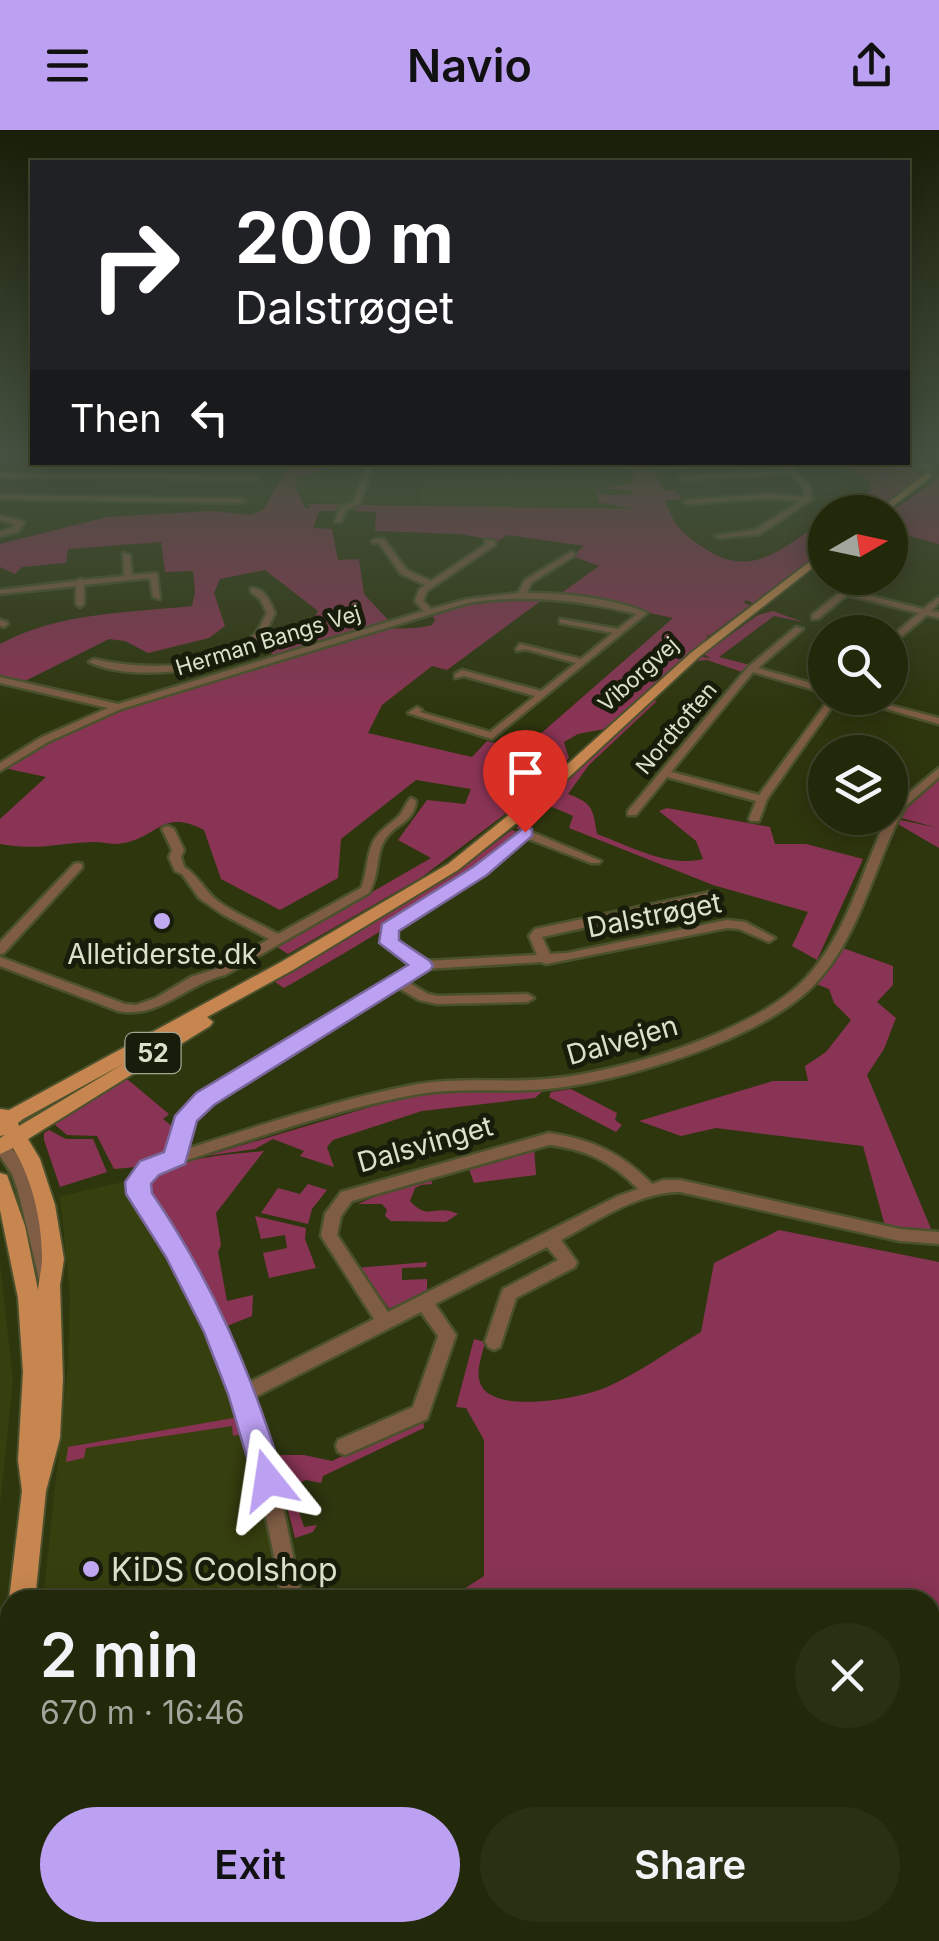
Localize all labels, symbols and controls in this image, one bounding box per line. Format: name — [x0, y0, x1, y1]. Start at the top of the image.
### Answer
icon: menu — [40, 38, 95, 93]
text: Navio — [407, 38, 532, 93]
icon: share — [844, 38, 899, 93]
text: 200 m — [235, 195, 454, 280]
icon: right — [70, 200, 200, 330]
text: Dalstrøget — [235, 280, 454, 335]
icon: left — [182, 390, 237, 445]
text: Then — [70, 395, 162, 441]
north arrow — [808, 495, 908, 595]
map controls — [808, 495, 908, 835]
street label: Herman Bangs Vej — [172, 600, 364, 680]
button: search — [808, 615, 908, 715]
street label: Viborgvej — [593, 631, 683, 717]
street label: Nordtoften — [630, 677, 722, 779]
pin — [483, 730, 568, 833]
button: layers — [808, 735, 908, 835]
icon: arrive — [498, 745, 553, 800]
street label: Dalstrøget — [584, 885, 724, 945]
marker: Alletiderste.dk — [151, 910, 173, 932]
place label: Alletiderste.dk — [67, 937, 257, 971]
street label: Dalvejen — [563, 1008, 681, 1072]
road number: 52 — [126, 1033, 180, 1073]
street label: Dalsvinget — [353, 1108, 497, 1180]
position arrow — [216, 1428, 320, 1532]
place label: KiDS Coolshop — [111, 1550, 337, 1589]
marker: KiDS Coolshop — [80, 1558, 102, 1580]
text: 2 min — [40, 1619, 199, 1691]
button: close — [795, 1623, 900, 1728]
text: 670 m · 16:46 — [40, 1693, 244, 1732]
button: Exit — [40, 1807, 460, 1922]
button: Share — [480, 1807, 900, 1922]

